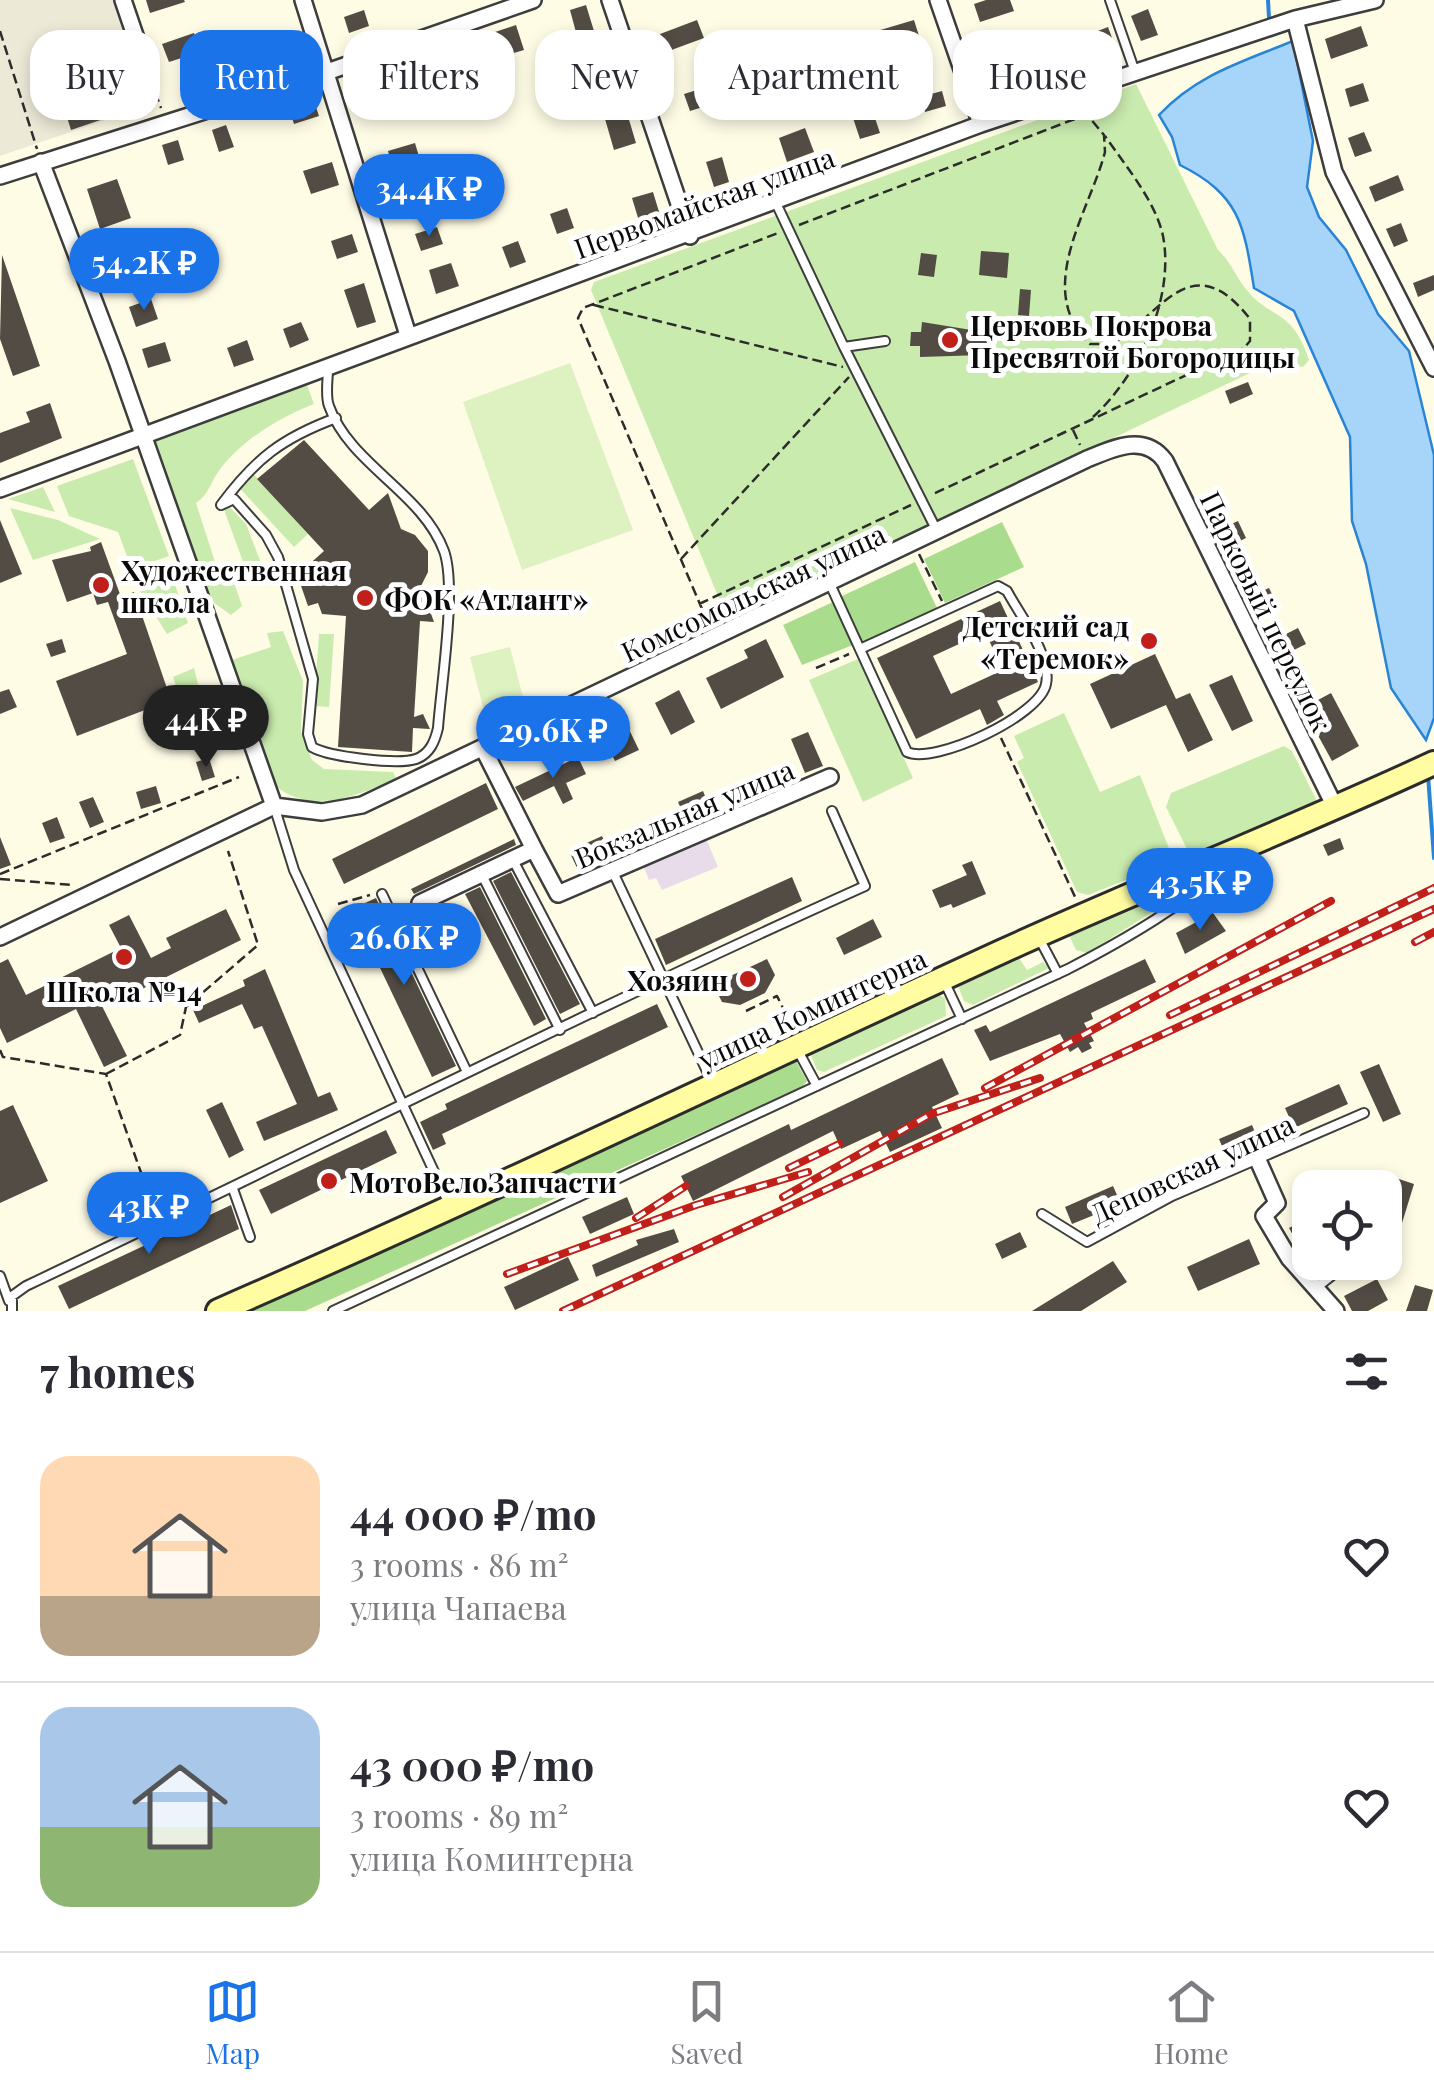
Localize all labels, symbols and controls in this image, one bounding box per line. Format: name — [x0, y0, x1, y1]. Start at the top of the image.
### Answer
chip: Buy — [30, 30, 160, 120]
chip: Rent — [180, 30, 323, 120]
chip: Filters — [343, 30, 515, 120]
chip: New — [535, 30, 674, 120]
chip: Apartment — [694, 30, 933, 120]
chip: House — [953, 30, 1122, 120]
street label: Первомайская улица — [569, 138, 839, 266]
pin: 34.4K ₽ — [337, 154, 521, 239]
text: 34.4K ₽ — [376, 165, 482, 208]
pin: 54.2K ₽ — [52, 228, 236, 313]
text: 54.2K ₽ — [91, 239, 197, 282]
place label: Церковь Покрова Пресвятой Богородицы — [970, 306, 1295, 375]
marker: Церковь Покрова Пресвятой Богородицы — [939, 329, 961, 351]
street label: Парковый переулок — [1193, 485, 1341, 737]
street label: Комсомольская улица — [615, 514, 891, 670]
place label: Художественная школа — [121, 551, 347, 620]
marker: Художественная школа — [90, 574, 112, 596]
place label: ФОК «Атлант» — [385, 580, 588, 617]
marker: ФОК «Атлант» — [354, 587, 376, 609]
place label: Детский сад «Теремок» — [963, 607, 1129, 676]
marker: Детский сад «Теремок» — [1138, 630, 1160, 652]
pin: 44K ₽ — [136, 685, 276, 770]
text: 44K ₽ — [165, 696, 247, 739]
pin: 29.6K ₽ — [461, 696, 645, 781]
text: 29.6K ₽ — [498, 707, 608, 750]
street label: Вокзальная улица — [569, 750, 799, 876]
pin: 43.5K ₽ — [1108, 848, 1292, 933]
text: 43.5K ₽ — [1148, 859, 1252, 902]
pin: 26.6K ₽ — [312, 903, 496, 988]
text: 26.6K ₽ — [349, 914, 459, 957]
street label: улица Коминтерна — [691, 939, 932, 1078]
marker: Школа №14 — [113, 946, 135, 968]
place label: Хозяин — [628, 961, 728, 998]
marker: Хозяин — [737, 968, 759, 990]
place label: Школа №14 — [46, 972, 202, 1009]
street label: Деповская улица — [1084, 1105, 1300, 1231]
place label: МотоВелоЗапчасти — [349, 1163, 617, 1200]
marker: МотоВелоЗапчасти — [318, 1170, 340, 1192]
map controls — [1292, 1170, 1402, 1280]
button: locate — [1292, 1170, 1402, 1280]
pin: 43K ₽ — [79, 1172, 219, 1257]
text: 43K ₽ — [109, 1183, 189, 1226]
text: 7 homes — [40, 1343, 195, 1399]
icon: filters — [1339, 1344, 1394, 1399]
text: 44 000 ₽/mo — [350, 1485, 596, 1541]
icon: home — [120, 1496, 240, 1616]
icon: heart — [1339, 1529, 1394, 1584]
text: 3 rooms · 86 m² — [350, 1542, 569, 1585]
text: улица Чапаева — [350, 1585, 567, 1628]
text: 43 000 ₽/mo — [350, 1736, 594, 1792]
icon: home — [120, 1747, 240, 1867]
icon: heart — [1339, 1780, 1394, 1835]
text: 3 rooms · 89 m² — [350, 1793, 568, 1836]
text: улица Коминтерна — [350, 1836, 633, 1879]
tab: Map — [205, 1974, 260, 2071]
tab: Saved — [671, 1974, 743, 2071]
tab: Home — [1154, 1974, 1229, 2071]

